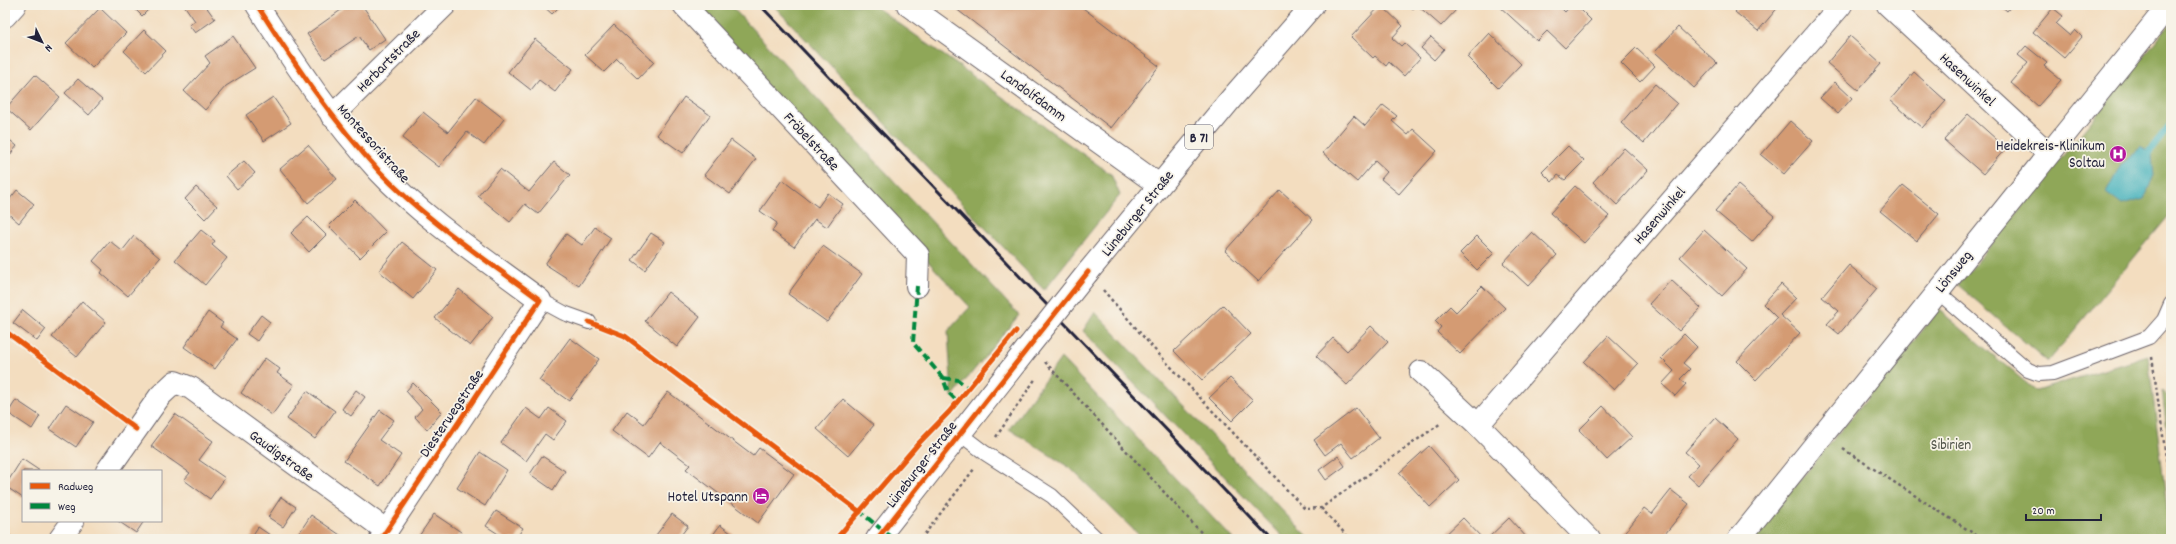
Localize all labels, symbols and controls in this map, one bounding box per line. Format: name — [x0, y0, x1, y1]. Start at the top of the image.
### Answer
north arrow — [22, 22, 62, 62]
street label: Herbartstraße — [352, 24, 427, 98]
text: N — [40, 40, 56, 55]
street label: Hasenwinkel — [1933, 48, 2000, 113]
street label: Landolfdamm — [995, 65, 1071, 128]
street label: Montessoristraße — [331, 100, 415, 189]
street label: Fröbelstraße — [777, 108, 844, 177]
road number: B 71 — [1185, 125, 1213, 149]
place label: Heidekreis-Klinikum Soltau — [1996, 136, 2105, 175]
hospital icon: Heidekreis-Klinikum Soltau — [2108, 144, 2128, 164]
street label: Lüneburger Straße — [1097, 166, 1180, 262]
street label: Hasenwinkel — [1629, 182, 1692, 250]
street label: Lönsweg — [1931, 246, 1978, 298]
street label: Diesterwegstraße — [415, 365, 491, 463]
street label: Lüneburger Straße — [881, 417, 964, 513]
street label: Gaudigstraße — [244, 425, 318, 488]
park label: Sibirien — [1931, 435, 1971, 457]
legend — [22, 470, 162, 522]
text: Radweg — [58, 479, 93, 496]
hotel icon: Hotel Utspann — [751, 486, 771, 506]
place label: Hotel Utspann — [668, 487, 748, 509]
scale bar — [2026, 496, 2101, 522]
text: Weg — [58, 499, 75, 516]
text: 20 m — [2032, 503, 2055, 520]

